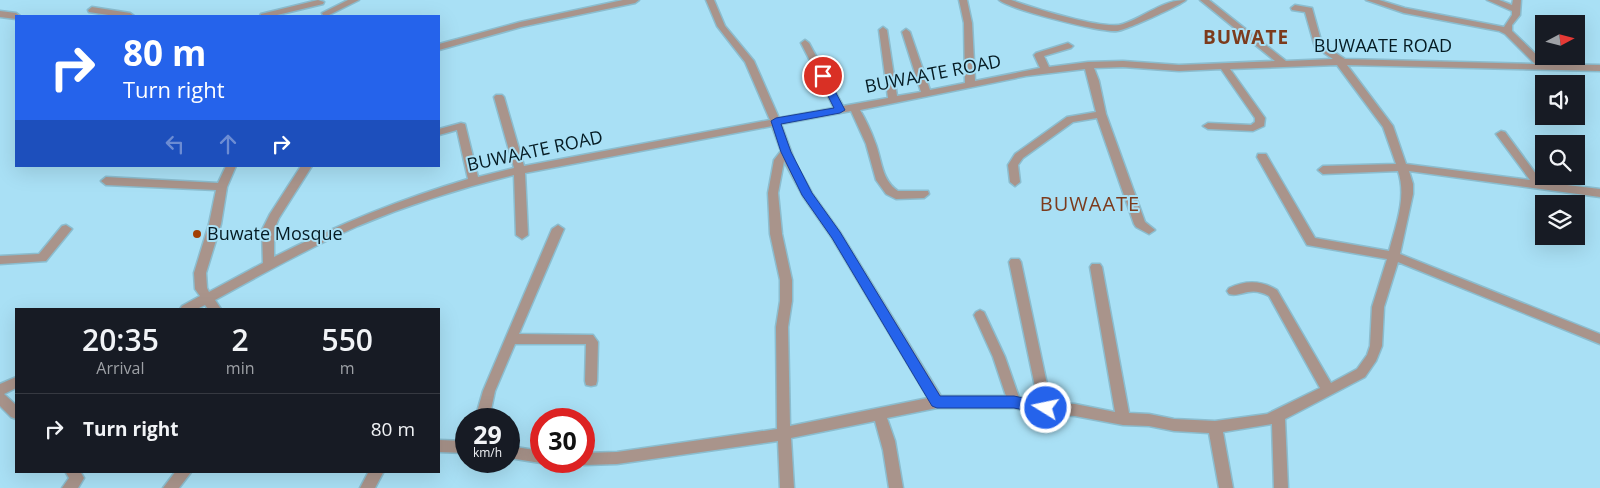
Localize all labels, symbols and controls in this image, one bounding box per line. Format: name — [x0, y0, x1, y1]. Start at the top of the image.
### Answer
north arrow — [1535, 15, 1585, 65]
map controls — [1535, 15, 1585, 245]
district label: BUWATE — [1203, 24, 1289, 50]
text: 80 m — [123, 29, 206, 76]
street label: BUWAATE ROAD — [1314, 33, 1452, 57]
icon: right — [40, 35, 105, 100]
street label: BUWAATE ROAD — [863, 48, 1003, 98]
pin — [802, 55, 844, 97]
icon: arrive — [809, 62, 837, 90]
text: Turn right — [123, 74, 225, 104]
button: sound — [1535, 75, 1585, 125]
street label: BUWAATE ROAD — [465, 124, 605, 176]
icon: left — [161, 130, 189, 158]
icon: ahead — [214, 130, 242, 158]
icon: right — [267, 130, 295, 158]
button: search — [1535, 135, 1585, 185]
district label: BUWAATE — [1040, 190, 1140, 217]
button: layers — [1535, 195, 1585, 245]
place label: Buwate Mosque — [207, 221, 343, 245]
marker: Buwate Mosque — [191, 228, 203, 240]
text: 20:35 — [82, 319, 159, 360]
text: 2 — [232, 319, 249, 360]
text: 550 — [322, 319, 373, 360]
text: Arrival — [96, 357, 145, 379]
text: min — [226, 357, 255, 379]
text: m — [340, 357, 355, 379]
position arrow — [1019, 381, 1071, 433]
speed limit sign: 30 — [530, 408, 595, 473]
icon: right — [40, 415, 68, 443]
text: Turn right — [83, 416, 178, 442]
text: 80 m — [371, 416, 415, 442]
text: 29 — [473, 417, 502, 451]
text: km/h — [473, 444, 502, 461]

